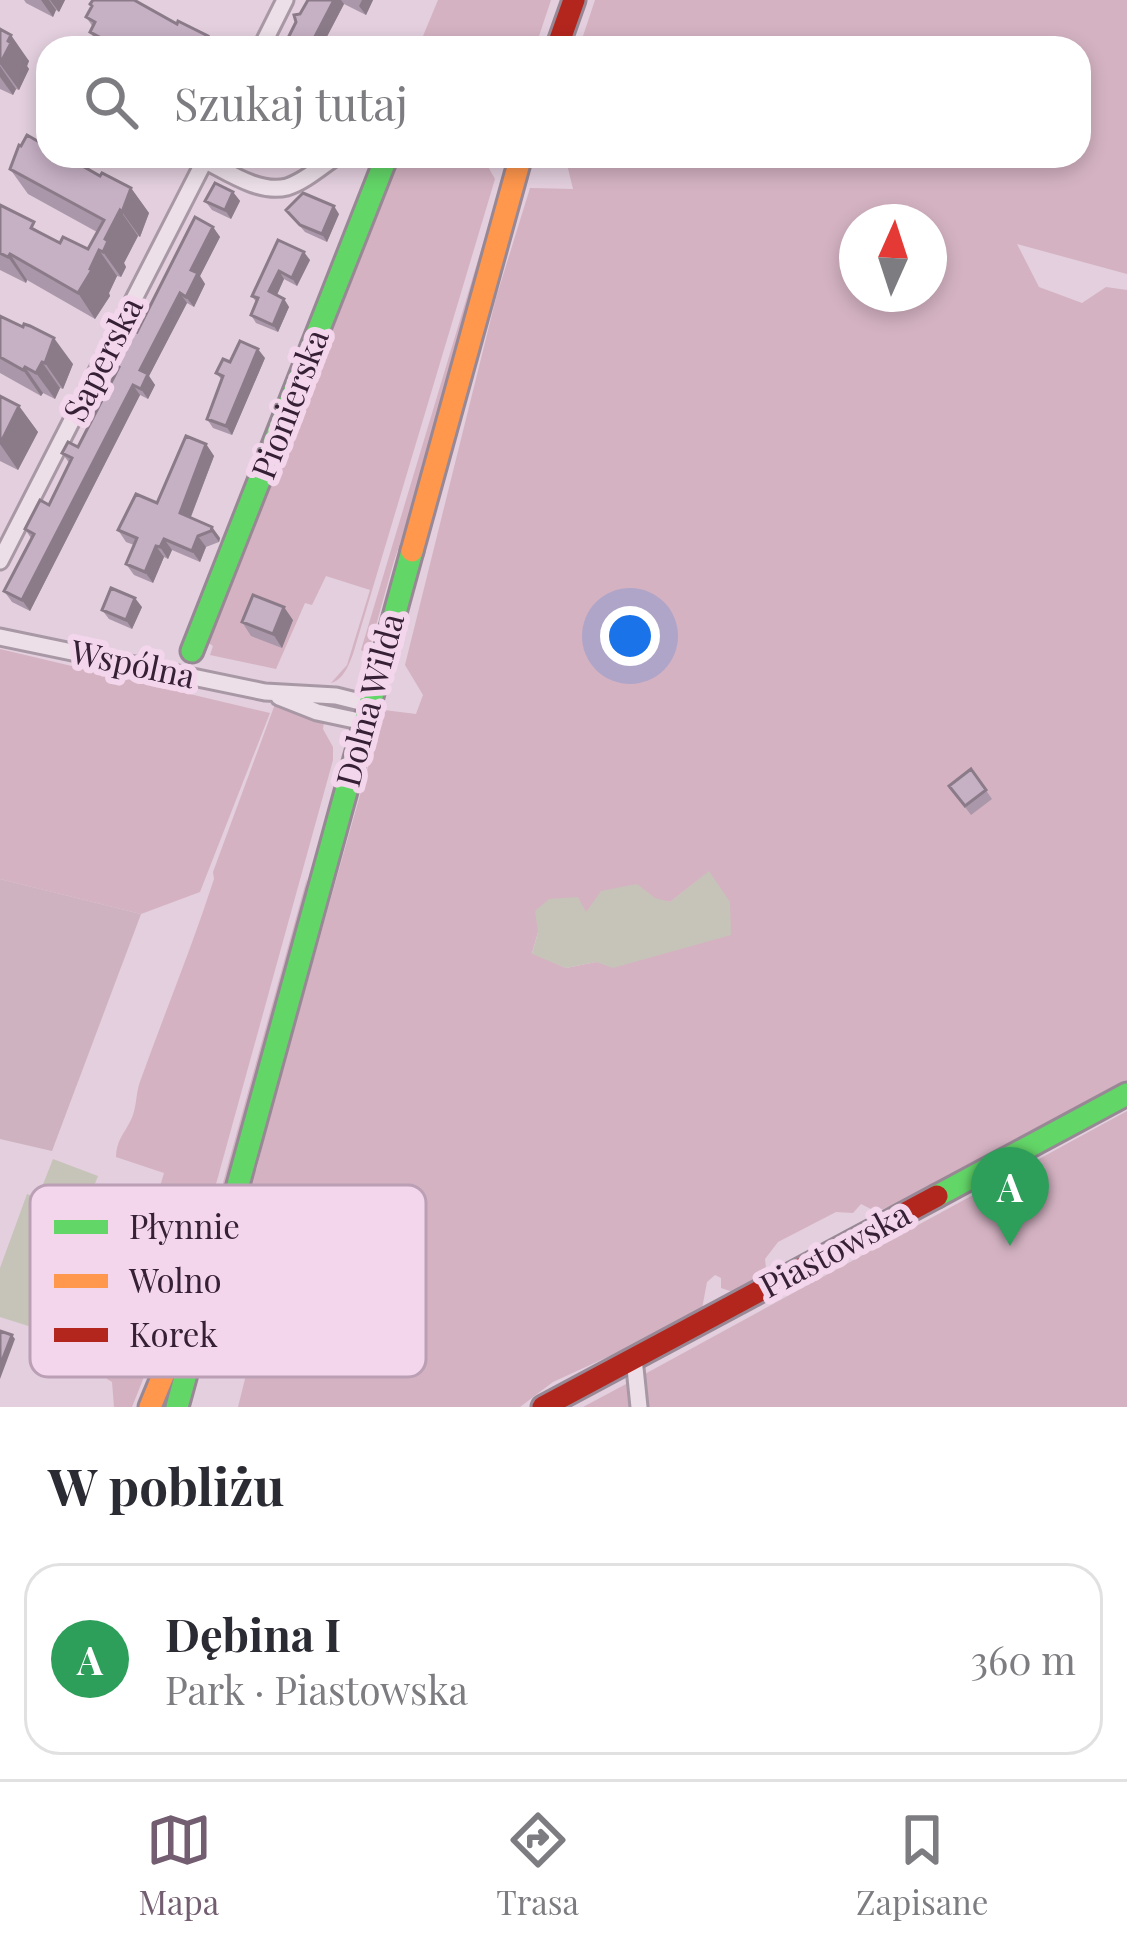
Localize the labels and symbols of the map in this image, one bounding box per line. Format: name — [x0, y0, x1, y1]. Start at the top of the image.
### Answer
north arrow — [839, 204, 947, 312]
street label: Saperska — [51, 288, 151, 428]
street label: Pionierska — [239, 322, 337, 484]
your location — [600, 606, 660, 666]
street label: Dolna Wilda — [324, 608, 412, 791]
street label: Wspólna — [66, 627, 200, 697]
pin: A — [971, 1147, 1049, 1246]
legend — [30, 1185, 426, 1377]
street label: Piastowska — [751, 1190, 917, 1306]
text: Płynnie — [129, 1203, 240, 1247]
text: Wolno — [128, 1257, 222, 1301]
text: Korek — [129, 1311, 218, 1355]

